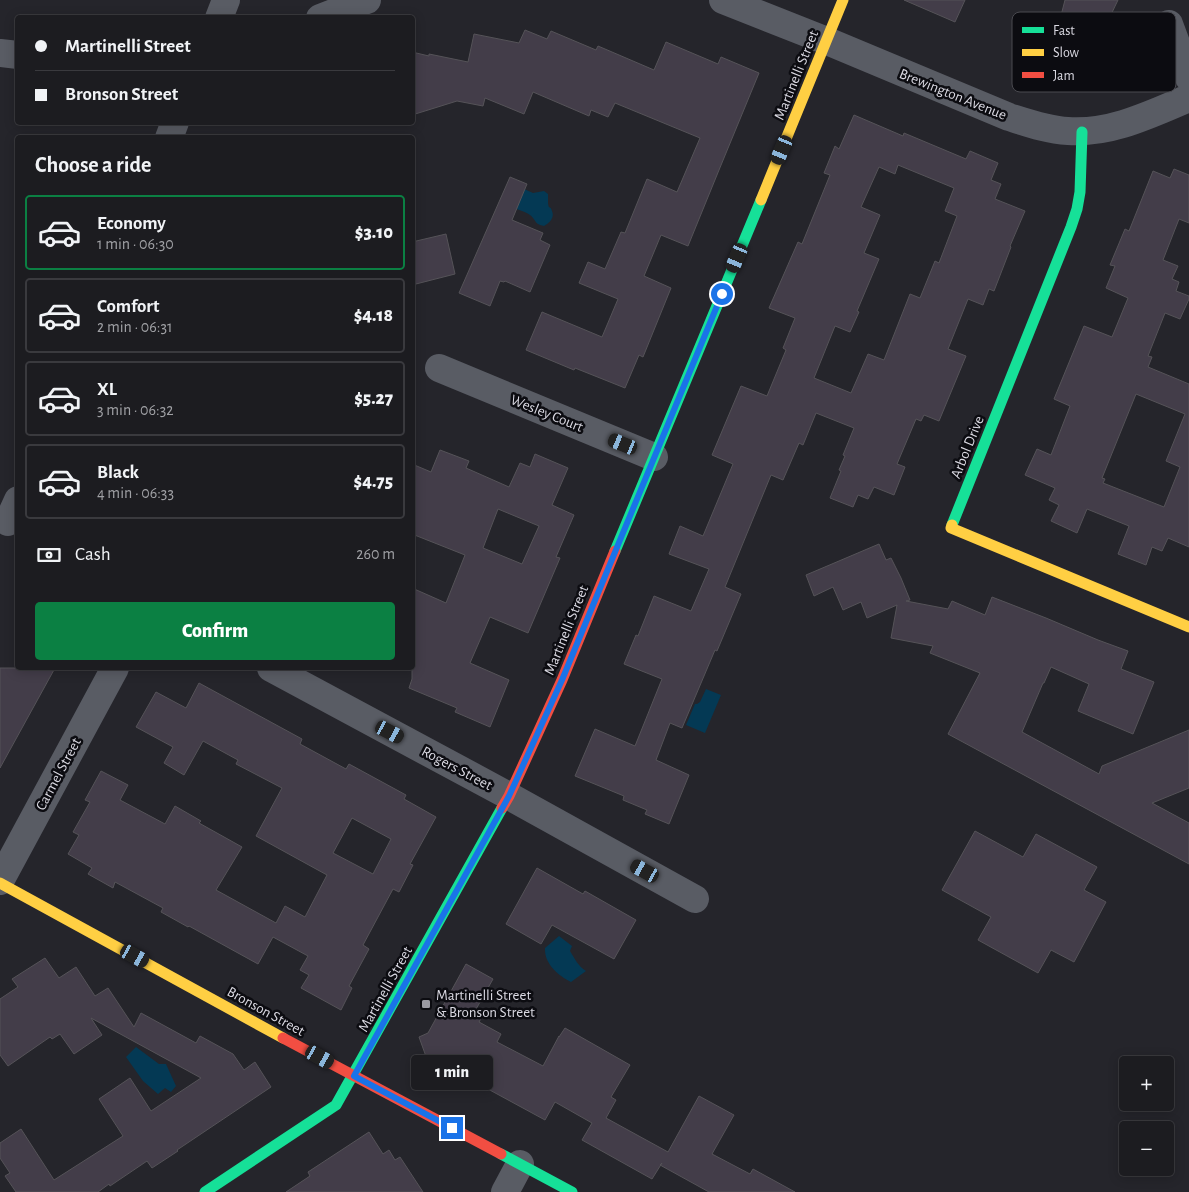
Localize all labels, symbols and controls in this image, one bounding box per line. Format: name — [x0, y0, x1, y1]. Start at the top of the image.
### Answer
legend — [1012, 12, 1176, 92]
text: Fast — [1053, 24, 1075, 38]
street label: Martinelli Street — [772, 28, 821, 122]
text: Martinelli Street — [65, 37, 191, 56]
text: Slow — [1053, 46, 1080, 60]
street label: Brewington Avenue — [897, 66, 1009, 123]
text: Jam — [1053, 69, 1075, 83]
text: Bronson Street — [65, 85, 178, 104]
car — [769, 133, 794, 167]
text: Choose a ride — [35, 154, 151, 176]
icon: car — [37, 210, 82, 255]
text: Economy — [97, 214, 166, 233]
text: $3.10 — [355, 223, 393, 242]
text: 1 min · 06:30 — [97, 236, 174, 252]
car — [724, 241, 749, 275]
route start — [711, 283, 733, 305]
icon: car — [37, 293, 82, 338]
text: Comfort — [97, 297, 159, 316]
text: $4.18 — [354, 306, 393, 325]
text: 2 min · 06:31 — [97, 319, 173, 335]
icon: car — [37, 376, 82, 421]
text: XL — [97, 380, 117, 399]
text: $5.27 — [354, 389, 393, 408]
street label: Wesley Court — [508, 392, 585, 435]
text: 3 min · 06:32 — [97, 402, 174, 418]
street label: Arbol Drive — [948, 414, 987, 481]
car — [606, 431, 639, 457]
icon: car — [37, 459, 82, 504]
text: Black — [97, 463, 139, 482]
text: $4.75 — [354, 472, 393, 491]
text: 4 min · 06:33 — [97, 485, 174, 501]
icon: cash — [35, 541, 63, 569]
text: Cash — [75, 545, 111, 564]
text: 260 m — [356, 546, 395, 562]
street label: Martinelli Street — [542, 583, 591, 677]
button: Confirm — [35, 602, 395, 660]
car — [373, 718, 406, 746]
street label: Carmel Street — [33, 735, 84, 813]
street label: Rogers Street — [419, 744, 495, 793]
car — [628, 857, 661, 885]
car — [118, 942, 151, 970]
street label: Martinelli Street — [356, 944, 415, 1035]
street label: Bronson Street — [225, 984, 307, 1039]
place label: Martinelli Street & Bronson Street — [436, 988, 535, 1020]
marker: Martinelli Street & Bronson Street — [420, 998, 432, 1010]
car — [303, 1043, 336, 1071]
callout: 1 min — [411, 1056, 493, 1090]
map controls — [1119, 1056, 1174, 1176]
button: + — [1119, 1056, 1174, 1111]
text: 1 min — [435, 1064, 469, 1080]
route end — [441, 1117, 463, 1139]
button: − — [1119, 1121, 1174, 1176]

